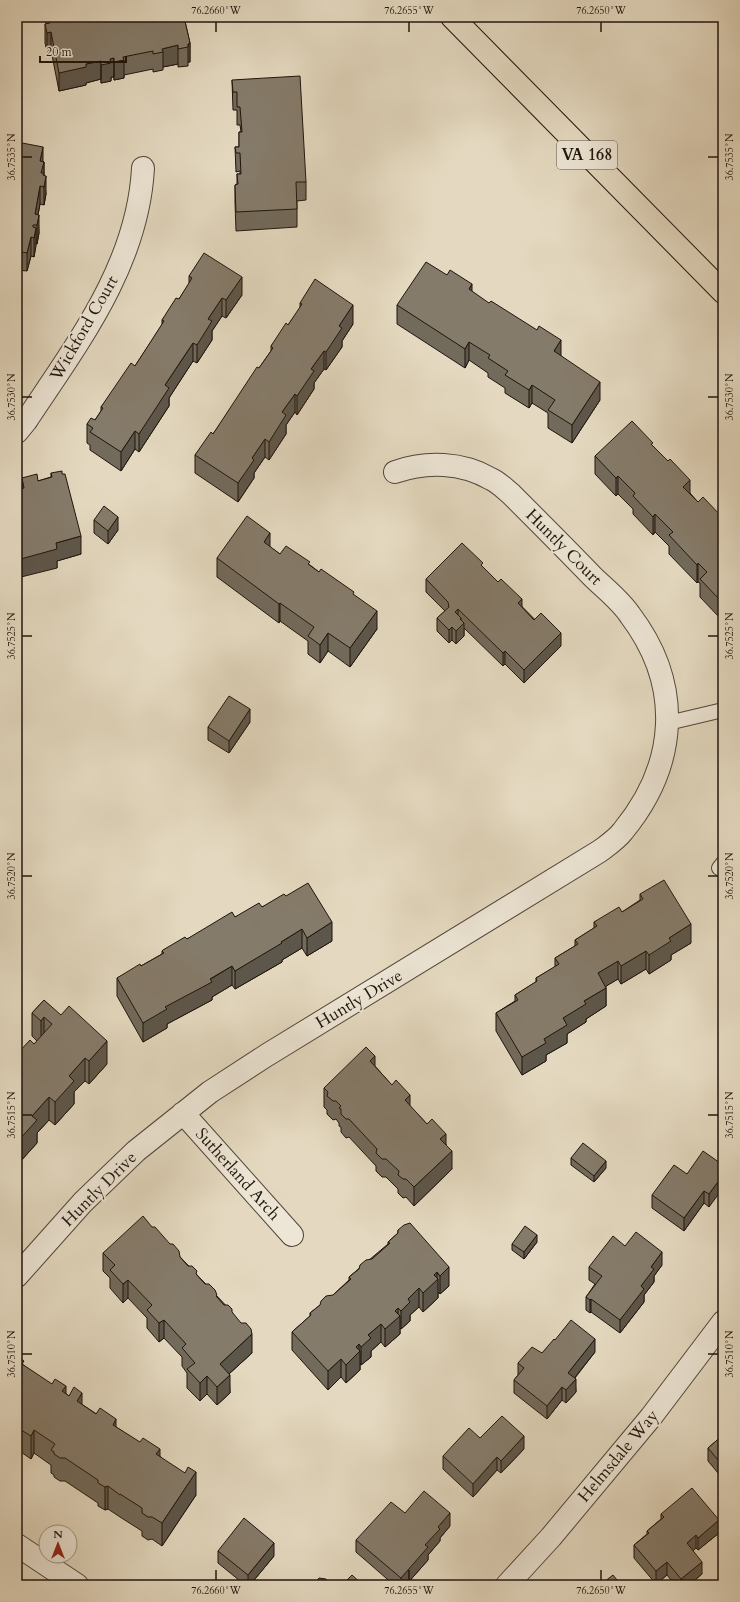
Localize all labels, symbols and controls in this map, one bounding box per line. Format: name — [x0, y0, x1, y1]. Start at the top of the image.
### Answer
text: 76.2660°W — [191, 4, 242, 18]
text: 76.2655°W — [384, 4, 435, 18]
text: 76.2650°W — [576, 4, 627, 18]
scale bar — [40, 38, 126, 64]
text: 20 m — [46, 44, 73, 60]
text: 36.7535°N — [5, 133, 19, 180]
text: 36.7535°N — [723, 133, 737, 180]
road number: VA 168 — [557, 141, 617, 169]
street label: Wickford Court — [44, 271, 124, 386]
text: 36.7530°N — [5, 373, 19, 420]
text: 36.7530°N — [723, 373, 737, 420]
street label: Huntly Court — [521, 504, 608, 591]
text: 36.7525°N — [5, 612, 19, 659]
text: 36.7525°N — [723, 612, 737, 659]
text: 36.7520°N — [5, 852, 19, 899]
text: 36.7520°N — [723, 852, 737, 899]
street label: Huntly Drive — [311, 964, 407, 1034]
text: 36.7515°N — [5, 1091, 19, 1138]
text: 36.7515°N — [723, 1091, 737, 1138]
street label: Sutherland Arch — [190, 1123, 286, 1226]
street label: Huntly Drive — [56, 1146, 142, 1232]
text: 36.7510°N — [5, 1330, 19, 1377]
text: 36.7510°N — [723, 1330, 737, 1377]
street label: Helmsdale Way — [572, 1405, 664, 1507]
north arrow — [38, 1524, 78, 1564]
text: N — [53, 1527, 63, 1542]
text: 76.2660°W — [191, 1584, 242, 1598]
text: 76.2655°W — [384, 1584, 435, 1598]
text: 76.2650°W — [576, 1584, 627, 1598]

